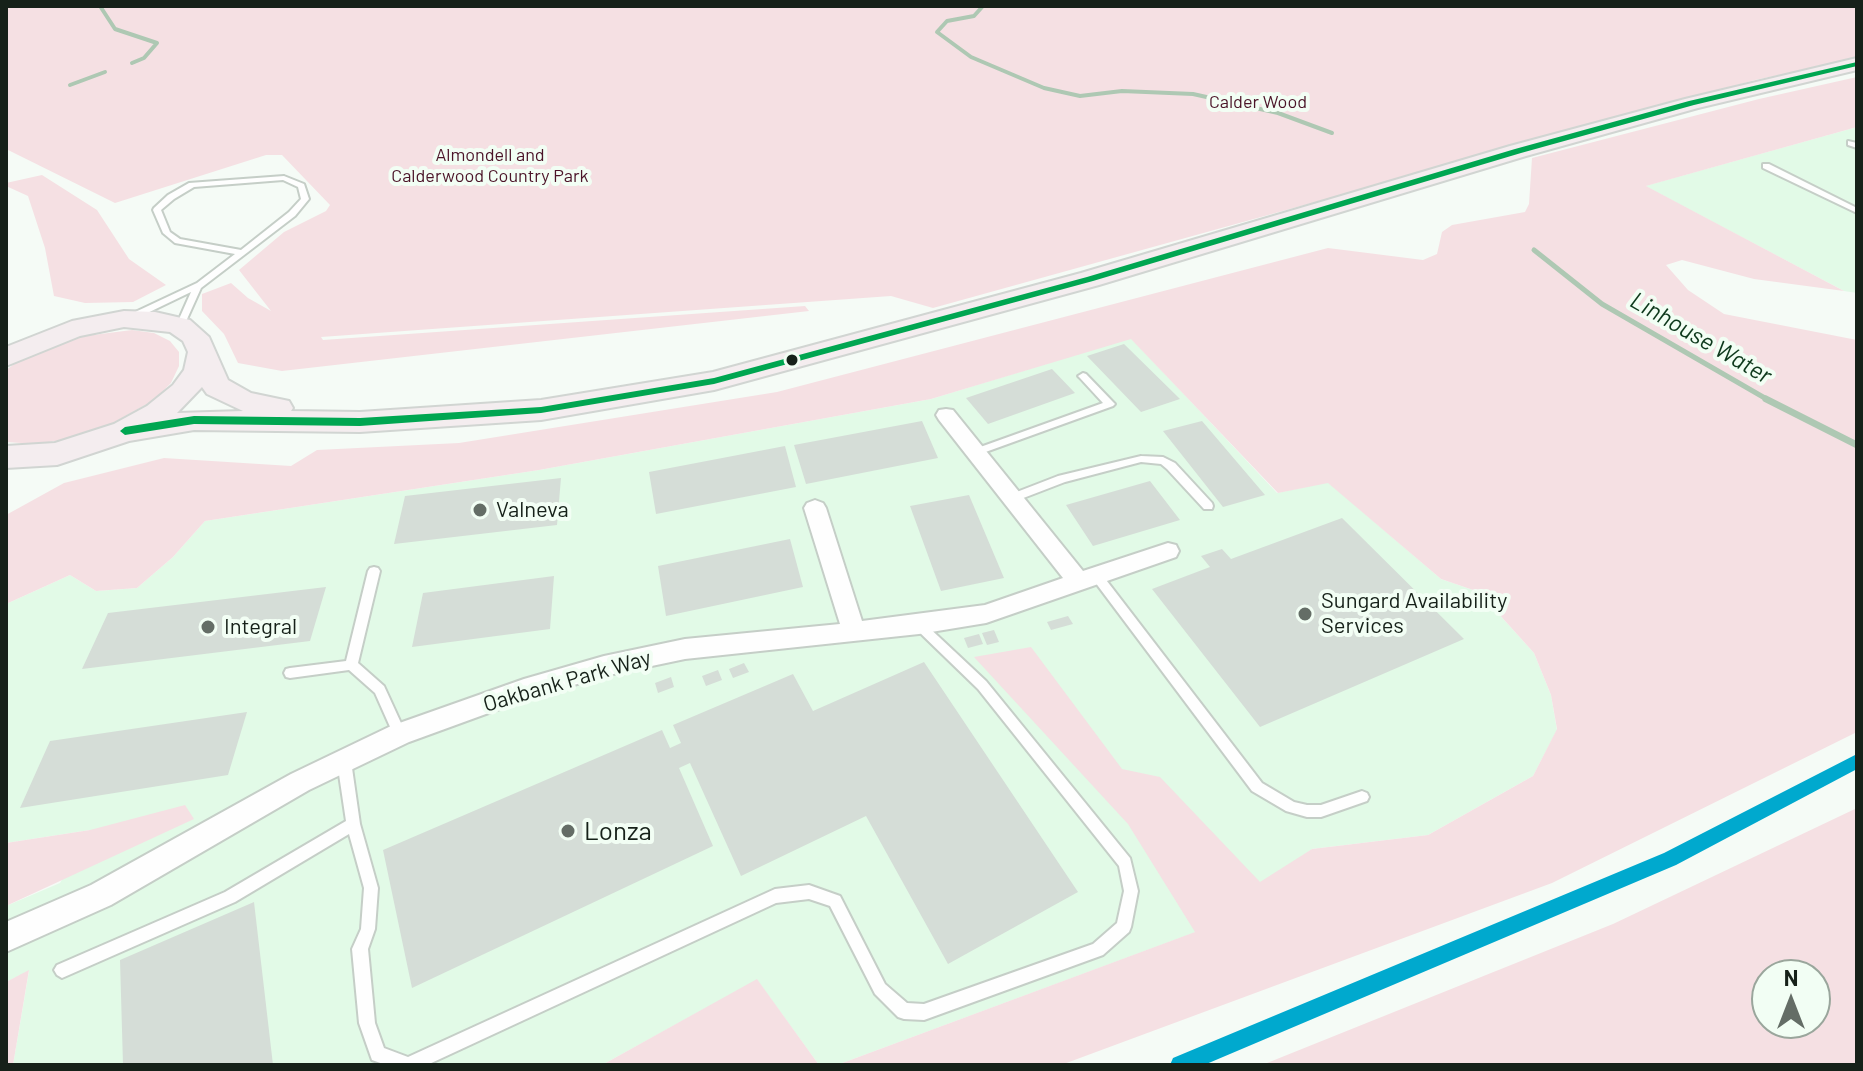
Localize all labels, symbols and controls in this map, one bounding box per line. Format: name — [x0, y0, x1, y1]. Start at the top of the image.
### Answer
park label: Calder Wood — [1209, 91, 1307, 113]
park label: Almondell and Calderwood Country Park — [391, 144, 589, 186]
water label: Linhouse Water — [1625, 286, 1777, 390]
unlabelled marker — [784, 352, 800, 368]
place label: Valneva — [496, 497, 569, 523]
marker: Valneva — [471, 501, 489, 519]
place label: Sungard Availability Services — [1321, 588, 1507, 640]
marker: Sungard Availability Services — [1296, 605, 1314, 623]
place label: Integral — [224, 614, 297, 640]
marker: Integral — [199, 618, 217, 636]
street label: Oakbank Park Way — [480, 644, 654, 718]
place label: Lonza — [584, 815, 652, 847]
marker: Lonza — [559, 822, 577, 840]
north arrow — [1751, 959, 1831, 1039]
text: N — [1784, 964, 1798, 990]

